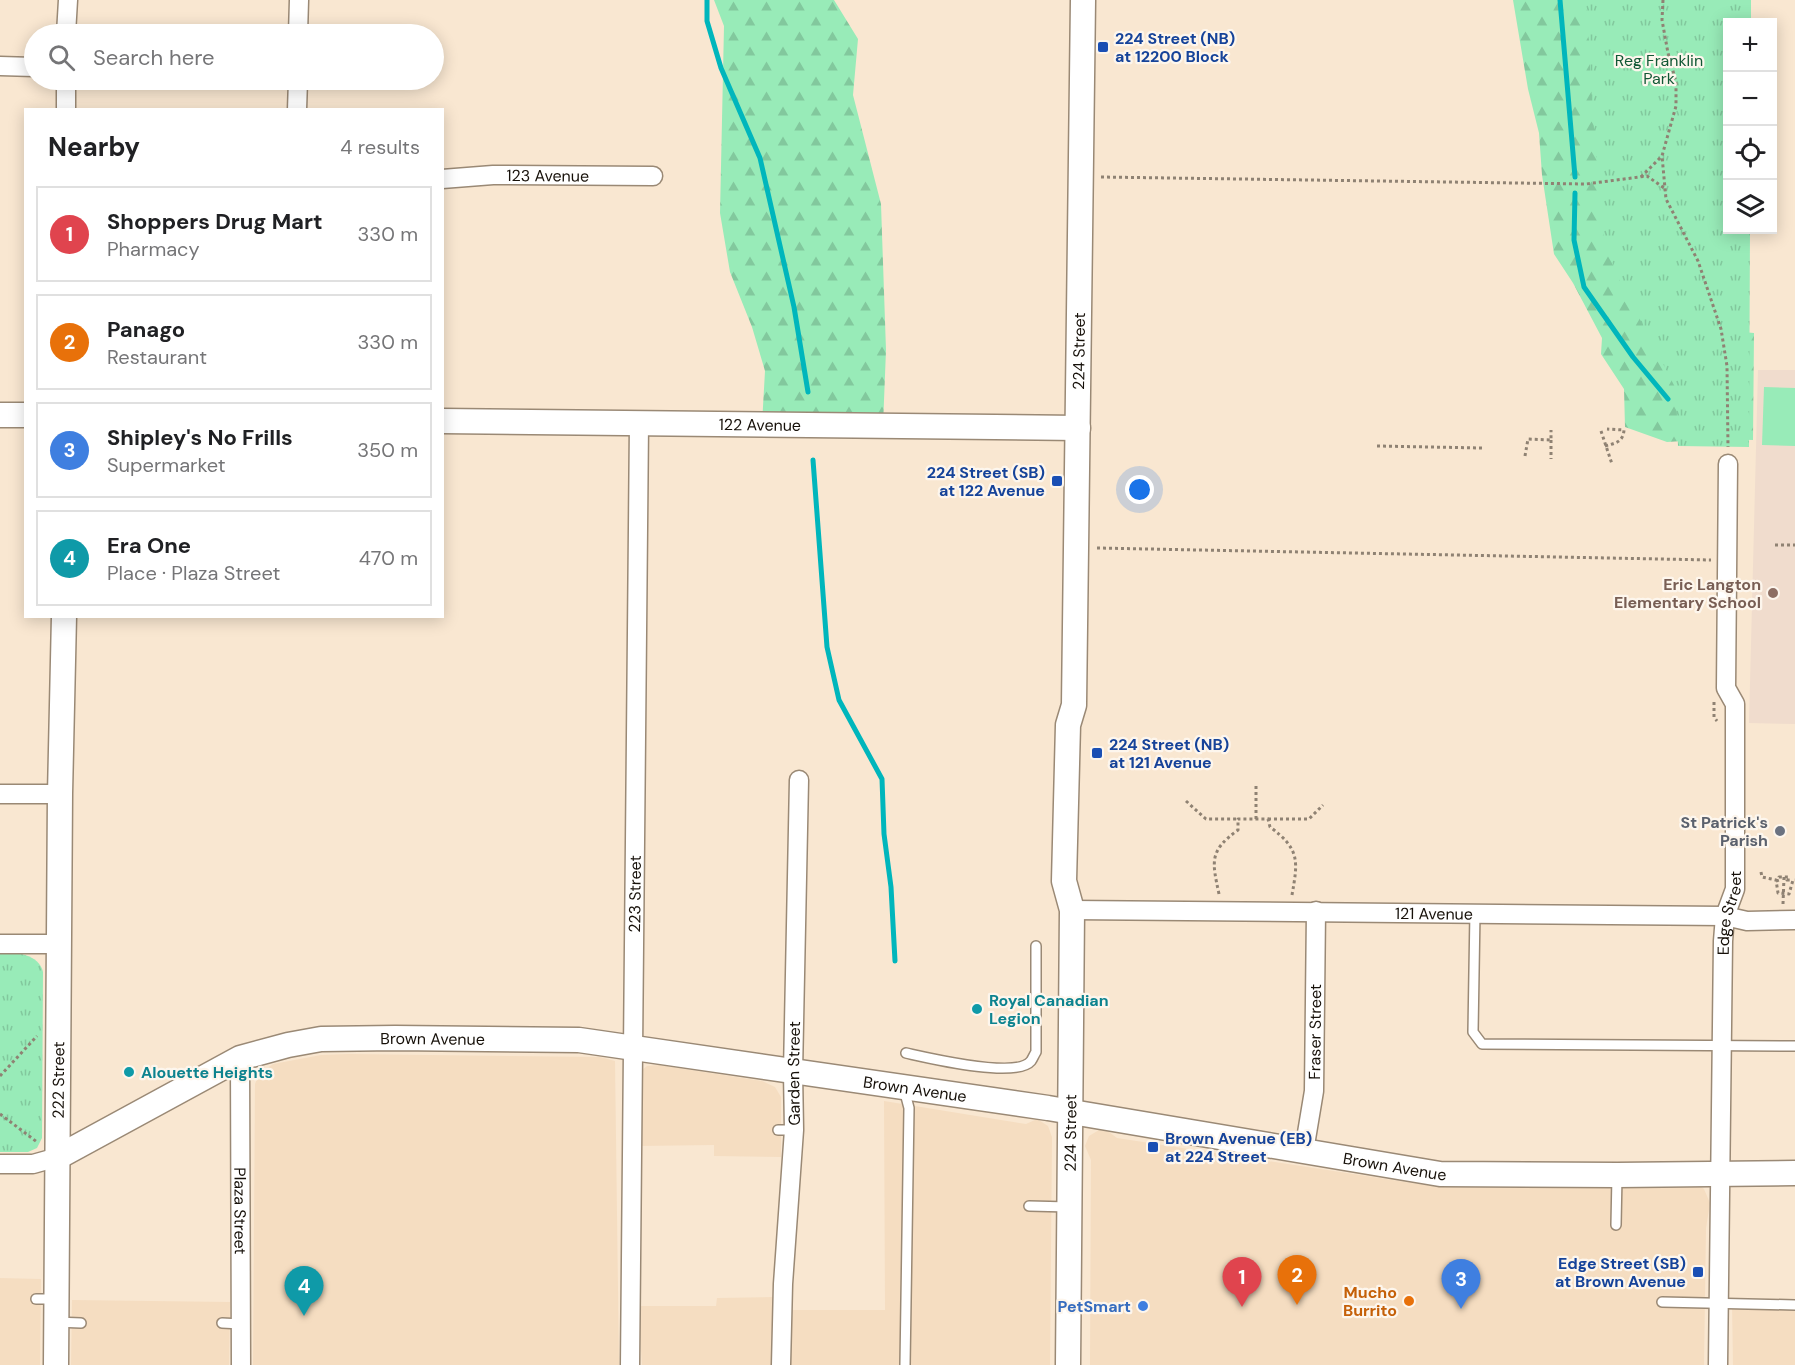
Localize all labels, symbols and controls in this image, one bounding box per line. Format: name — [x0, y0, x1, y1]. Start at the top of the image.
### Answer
map controls — [1723, 18, 1777, 234]
button: + — [1723, 18, 1777, 72]
search box — [24, 24, 444, 90]
place label: 224 Street (NB) at 12200 Block — [1115, 28, 1235, 67]
marker: 224 Street (NB) at 12200 Block — [1096, 40, 1110, 54]
icon: search — [45, 41, 78, 74]
text: Search here — [93, 43, 214, 72]
park label: Reg Franklin Park — [1615, 50, 1703, 89]
button: − — [1723, 72, 1777, 126]
button: locate — [1723, 126, 1777, 180]
text: Nearby — [48, 130, 140, 164]
text: 4 results — [340, 134, 420, 160]
street label: 123 Avenue — [507, 165, 589, 186]
button: layers — [1723, 180, 1777, 234]
text: Shoppers Drug Mart — [107, 207, 323, 236]
text: 1 — [66, 221, 73, 247]
text: 330 m — [358, 221, 418, 247]
text: Pharmacy — [107, 236, 200, 262]
street label: 224 Street — [1068, 312, 1090, 390]
text: Panago — [107, 315, 185, 344]
text: 2 — [64, 329, 75, 355]
text: 330 m — [358, 329, 418, 355]
text: Restaurant — [107, 344, 207, 370]
street label: 122 Avenue — [719, 414, 801, 435]
text: Shipley's No Frills — [107, 423, 293, 452]
text: 3 — [63, 437, 76, 463]
text: 350 m — [357, 437, 418, 463]
text: Supermarket — [107, 452, 226, 478]
place label: 224 Street (SB) at 122 Avenue — [927, 462, 1045, 501]
marker: 224 Street (SB) at 122 Avenue — [1050, 474, 1064, 488]
your location — [1125, 475, 1154, 504]
text: Era One — [107, 531, 191, 560]
text: 4 — [63, 545, 76, 571]
text: 470 m — [359, 545, 418, 571]
text: Place · Plaza Street — [107, 560, 280, 586]
place label: Eric Langton Elementary School — [1614, 574, 1761, 613]
marker: Eric Langton Elementary School — [1766, 586, 1780, 600]
place label: 224 Street (NB) at 121 Avenue — [1109, 734, 1229, 773]
marker: 224 Street (NB) at 121 Avenue — [1090, 746, 1104, 760]
place label: St Patrick's Parish — [1681, 812, 1768, 851]
marker: St Patrick's Parish — [1773, 824, 1787, 838]
street label: 223 Street — [624, 855, 645, 933]
street label: Edge Street — [1712, 871, 1746, 955]
street label: 121 Avenue — [1395, 902, 1473, 924]
street label: Fraser Street — [1304, 984, 1326, 1080]
place label: Royal Canadian Legion — [989, 990, 1109, 1029]
marker: Royal Canadian Legion — [970, 1002, 984, 1016]
street label: Garden Street — [782, 1021, 805, 1126]
street label: Brown Avenue — [380, 1027, 485, 1049]
street label: 222 Street — [47, 1041, 69, 1119]
place label: Alouette Heights — [141, 1062, 273, 1083]
marker: Alouette Heights — [122, 1065, 136, 1079]
street label: Brown Avenue — [862, 1071, 968, 1107]
street label: 224 Street — [1059, 1094, 1081, 1172]
place label: Brown Avenue (EB) at 224 Street — [1165, 1128, 1312, 1167]
marker: Brown Avenue (EB) at 224 Street — [1146, 1140, 1160, 1154]
street label: Brown Avenue — [1341, 1147, 1446, 1185]
street label: Plaza Street — [230, 1167, 251, 1255]
place label: Edge Street (SB) at Brown Avenue — [1555, 1253, 1686, 1292]
pin: 2 — [1278, 1256, 1316, 1305]
pin: 1 — [1222, 1258, 1262, 1307]
pin: 3 — [1442, 1260, 1480, 1309]
marker: Edge Street (SB) at Brown Avenue — [1691, 1265, 1705, 1279]
pin: 4 — [284, 1266, 324, 1316]
place label: Mucho Burrito — [1343, 1282, 1397, 1321]
marker: Mucho Burrito — [1402, 1294, 1416, 1308]
place label: PetSmart — [1058, 1296, 1131, 1317]
marker: PetSmart — [1136, 1299, 1150, 1313]

